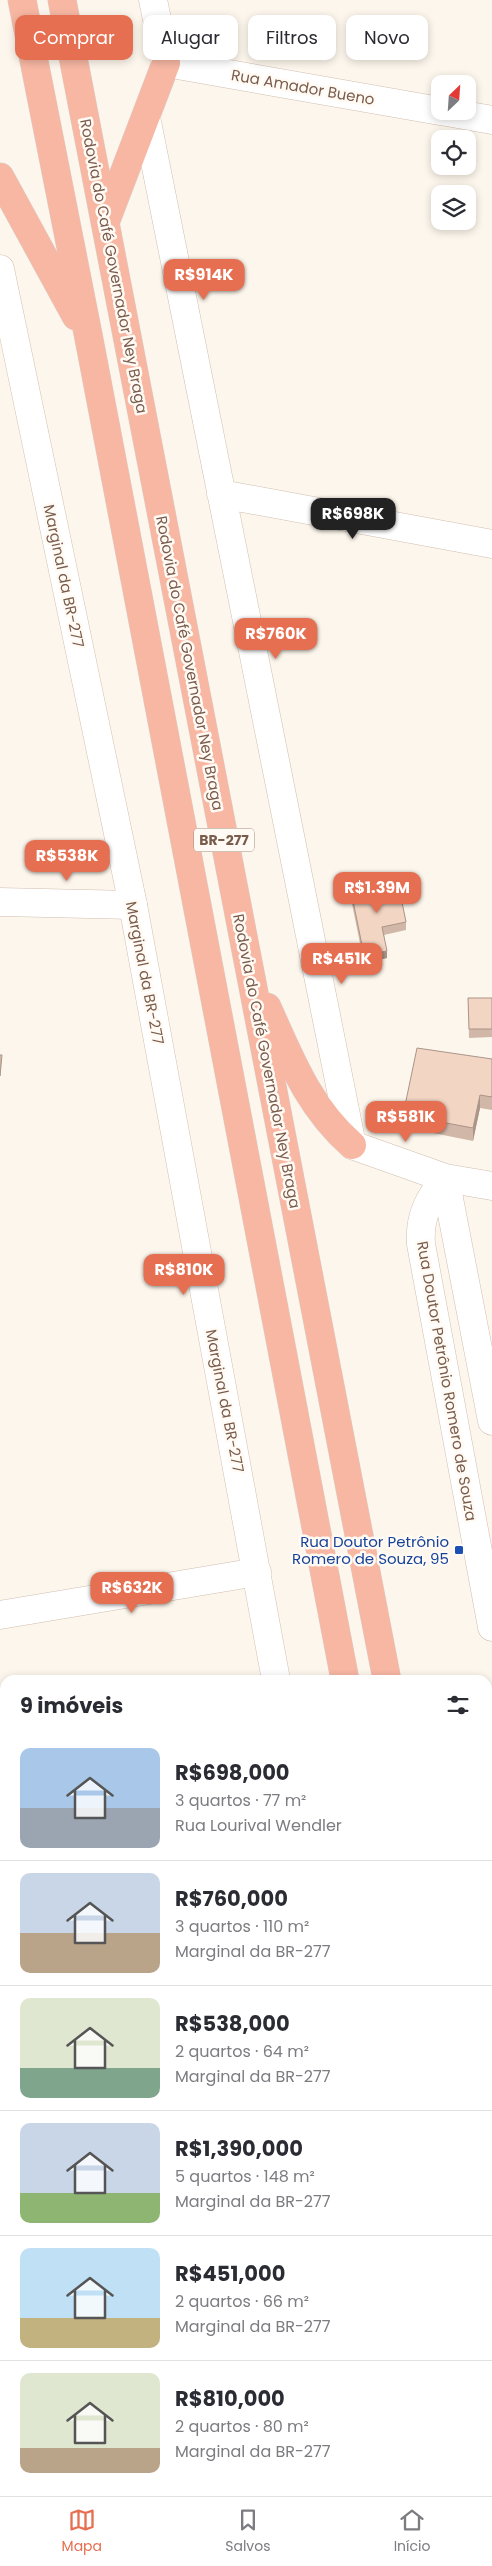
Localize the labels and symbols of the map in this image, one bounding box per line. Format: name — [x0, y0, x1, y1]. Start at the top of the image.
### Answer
street label: Rua Amador Bueno — [230, 64, 376, 110]
north arrow — [431, 75, 476, 120]
street label: Rodovia do Café Governador Ney Braga — [75, 117, 153, 415]
pin: R$914K — [163, 258, 245, 301]
pin: R$698K — [312, 498, 394, 540]
street label: Marginal da BR-277 — [39, 503, 89, 649]
street label: Rodovia do Café Governador Ney Braga — [151, 514, 229, 812]
pin: R$760K — [235, 618, 317, 660]
road number: BR-277 — [194, 828, 254, 852]
pin: R$538K — [26, 840, 108, 882]
pin: R$1.39M — [331, 872, 423, 914]
street label: Marginal da BR-277 — [121, 899, 169, 1047]
street label: Rodovia do Café Governador Ney Braga — [228, 912, 306, 1210]
pin: R$451K — [301, 942, 383, 985]
pin: R$581K — [365, 1100, 447, 1143]
street label: Rua Doutor Petrônio Romero de Souza — [412, 1239, 482, 1523]
pin: R$810K — [143, 1254, 225, 1296]
street label: Marginal da BR-277 — [201, 1327, 249, 1475]
place label: Rua Doutor Petrônio Romero de Souza, 95 — [292, 1531, 449, 1569]
marker: Rua Doutor Petrônio Romero de Souza, 95 — [453, 1544, 465, 1556]
pin: R$632K — [91, 1572, 173, 1614]

